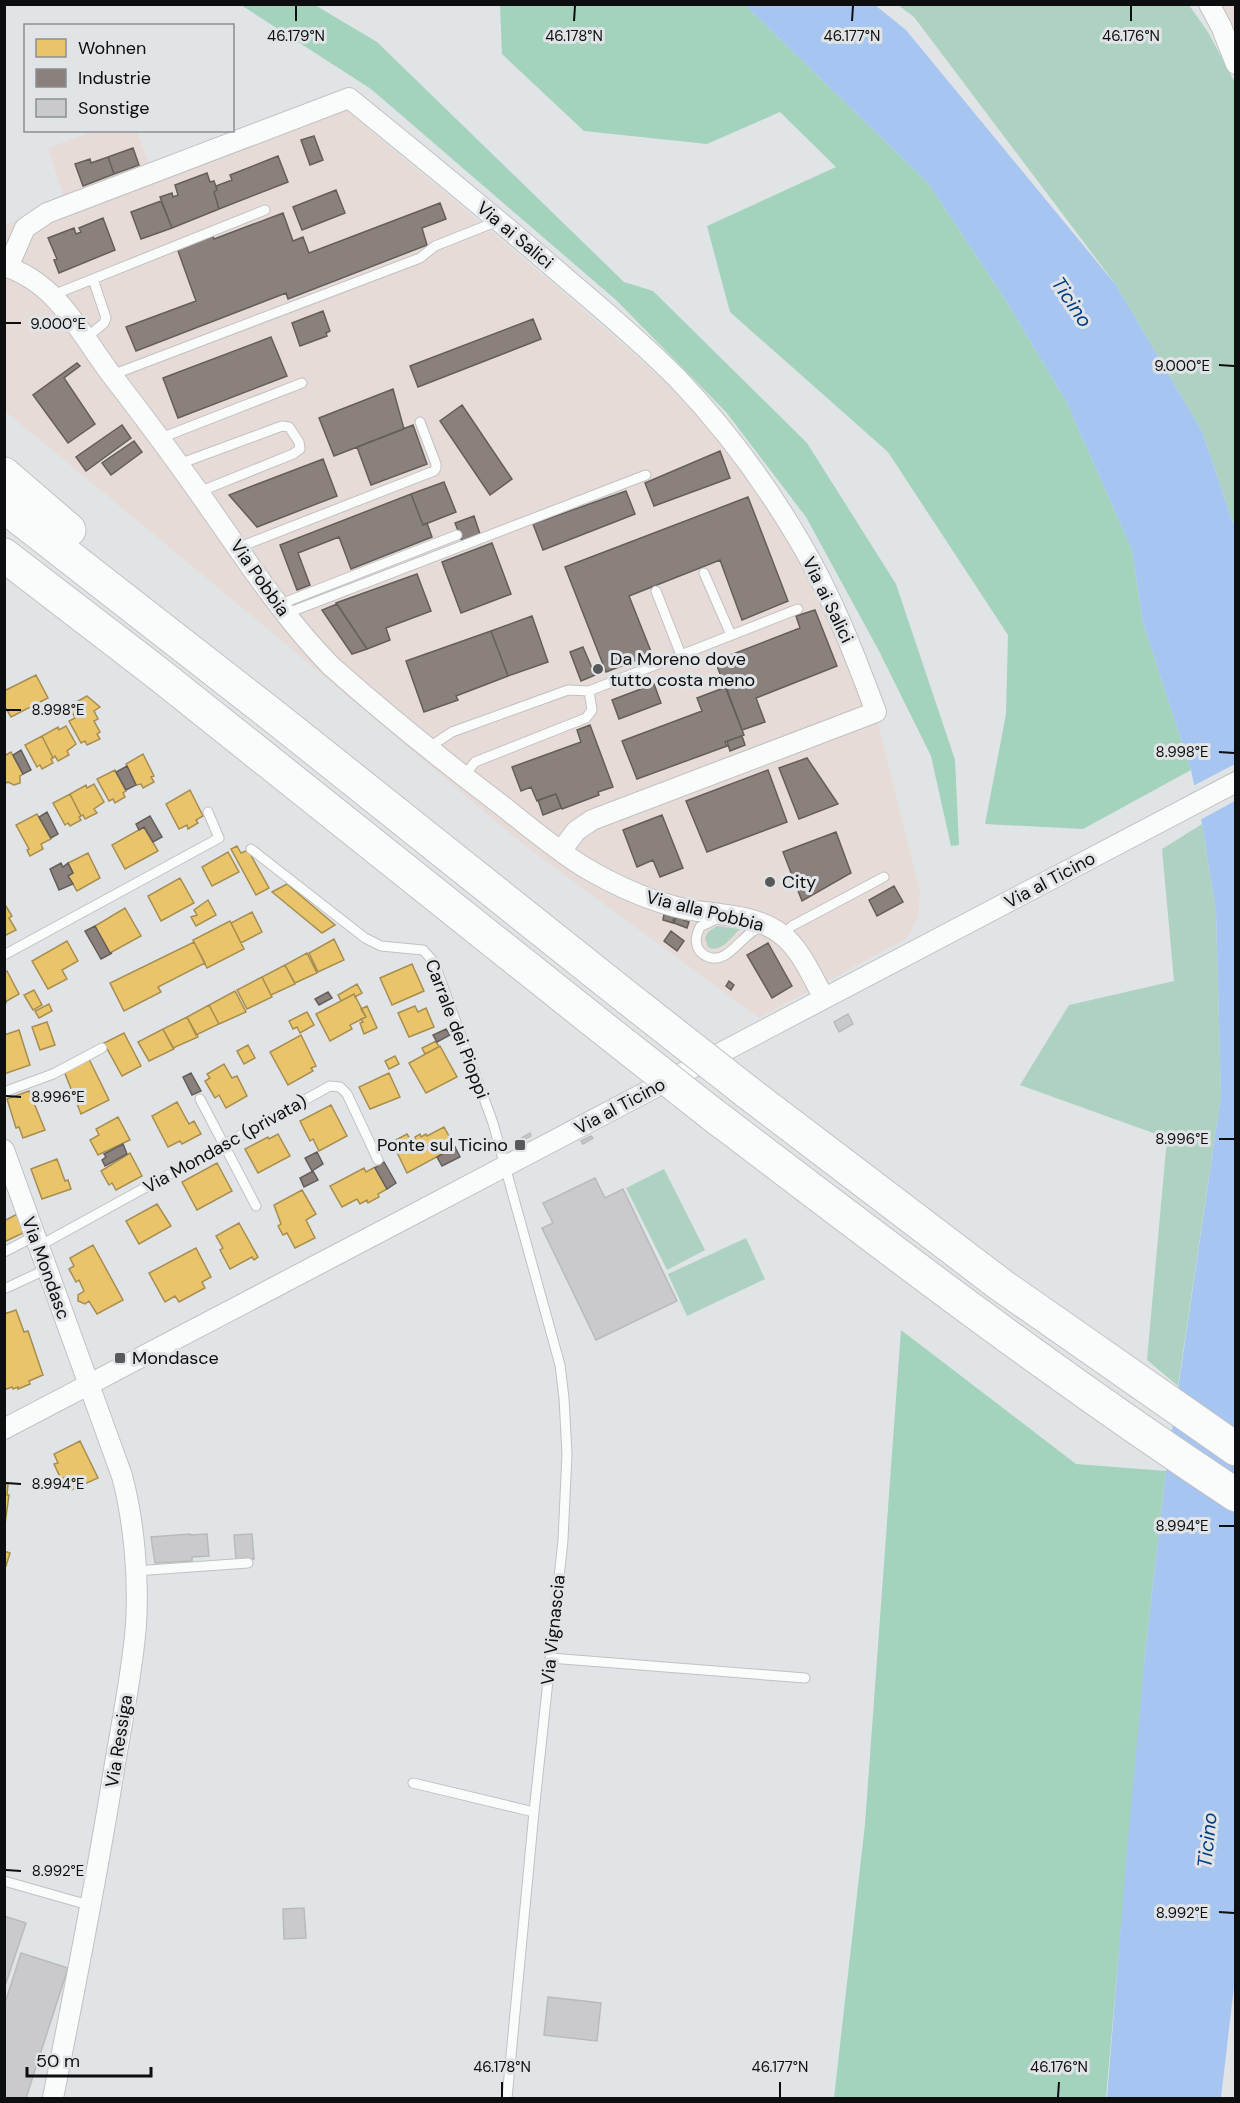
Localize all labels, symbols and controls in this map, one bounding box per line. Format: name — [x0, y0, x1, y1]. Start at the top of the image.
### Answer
legend — [24, 24, 234, 132]
text: 46.179°N — [267, 26, 325, 46]
text: 46.178°N — [545, 26, 603, 46]
text: 46.177°N — [824, 26, 880, 46]
text: 46.176°N — [1102, 26, 1160, 46]
text: Wohnen — [78, 36, 146, 60]
text: Industrie — [78, 66, 151, 90]
text: Sonstige — [78, 96, 149, 120]
street label: Via ai Salici — [472, 196, 558, 274]
water label: Ticino — [1046, 272, 1098, 332]
text: 9.000°E — [30, 314, 86, 334]
text: 9.000°E — [1154, 356, 1210, 376]
street label: Via Pobbia — [225, 535, 295, 621]
street label: Via ai Salici — [797, 553, 859, 647]
place label: Da Moreno dove tutto costa meno — [610, 647, 755, 692]
marker: Da Moreno dove tutto costa meno — [591, 662, 605, 676]
text: 8.998°E — [32, 700, 84, 720]
text: 8.998°E — [1156, 742, 1208, 762]
street label: Via al Ticino — [1000, 846, 1100, 914]
place label: City — [782, 870, 816, 894]
marker: City — [763, 875, 777, 889]
street label: Via alla Pobbia — [644, 885, 766, 937]
street label: Carrale dei Pioppi — [419, 956, 495, 1102]
street label: Via al Ticino — [570, 1072, 670, 1140]
text: 8.996°E — [31, 1087, 85, 1107]
street label: Via Mondasc (privata) — [139, 1089, 311, 1199]
text: 8.996°E — [1155, 1129, 1209, 1149]
place label: Ponte sul Ticino — [377, 1133, 508, 1157]
marker: Ponte sul Ticino — [513, 1138, 527, 1152]
street label: Via Mondasc — [16, 1213, 76, 1323]
place label: Mondasce — [132, 1346, 219, 1370]
marker: Mondasce — [113, 1351, 127, 1365]
text: 8.994°E — [31, 1474, 85, 1494]
text: 8.994°E — [1155, 1516, 1209, 1536]
street label: Via Vignascia — [535, 1574, 571, 1686]
street label: Via Ressiga — [100, 1693, 138, 1789]
water label: Ticino — [1191, 1811, 1223, 1869]
text: 8.992°E — [32, 1861, 84, 1881]
text: 8.992°E — [1156, 1903, 1208, 1923]
scale bar — [27, 2040, 152, 2078]
text: 50 m — [36, 2049, 80, 2073]
text: 46.178°N — [473, 2057, 531, 2077]
text: 46.177°N — [752, 2057, 808, 2077]
text: 46.176°N — [1030, 2057, 1088, 2077]

